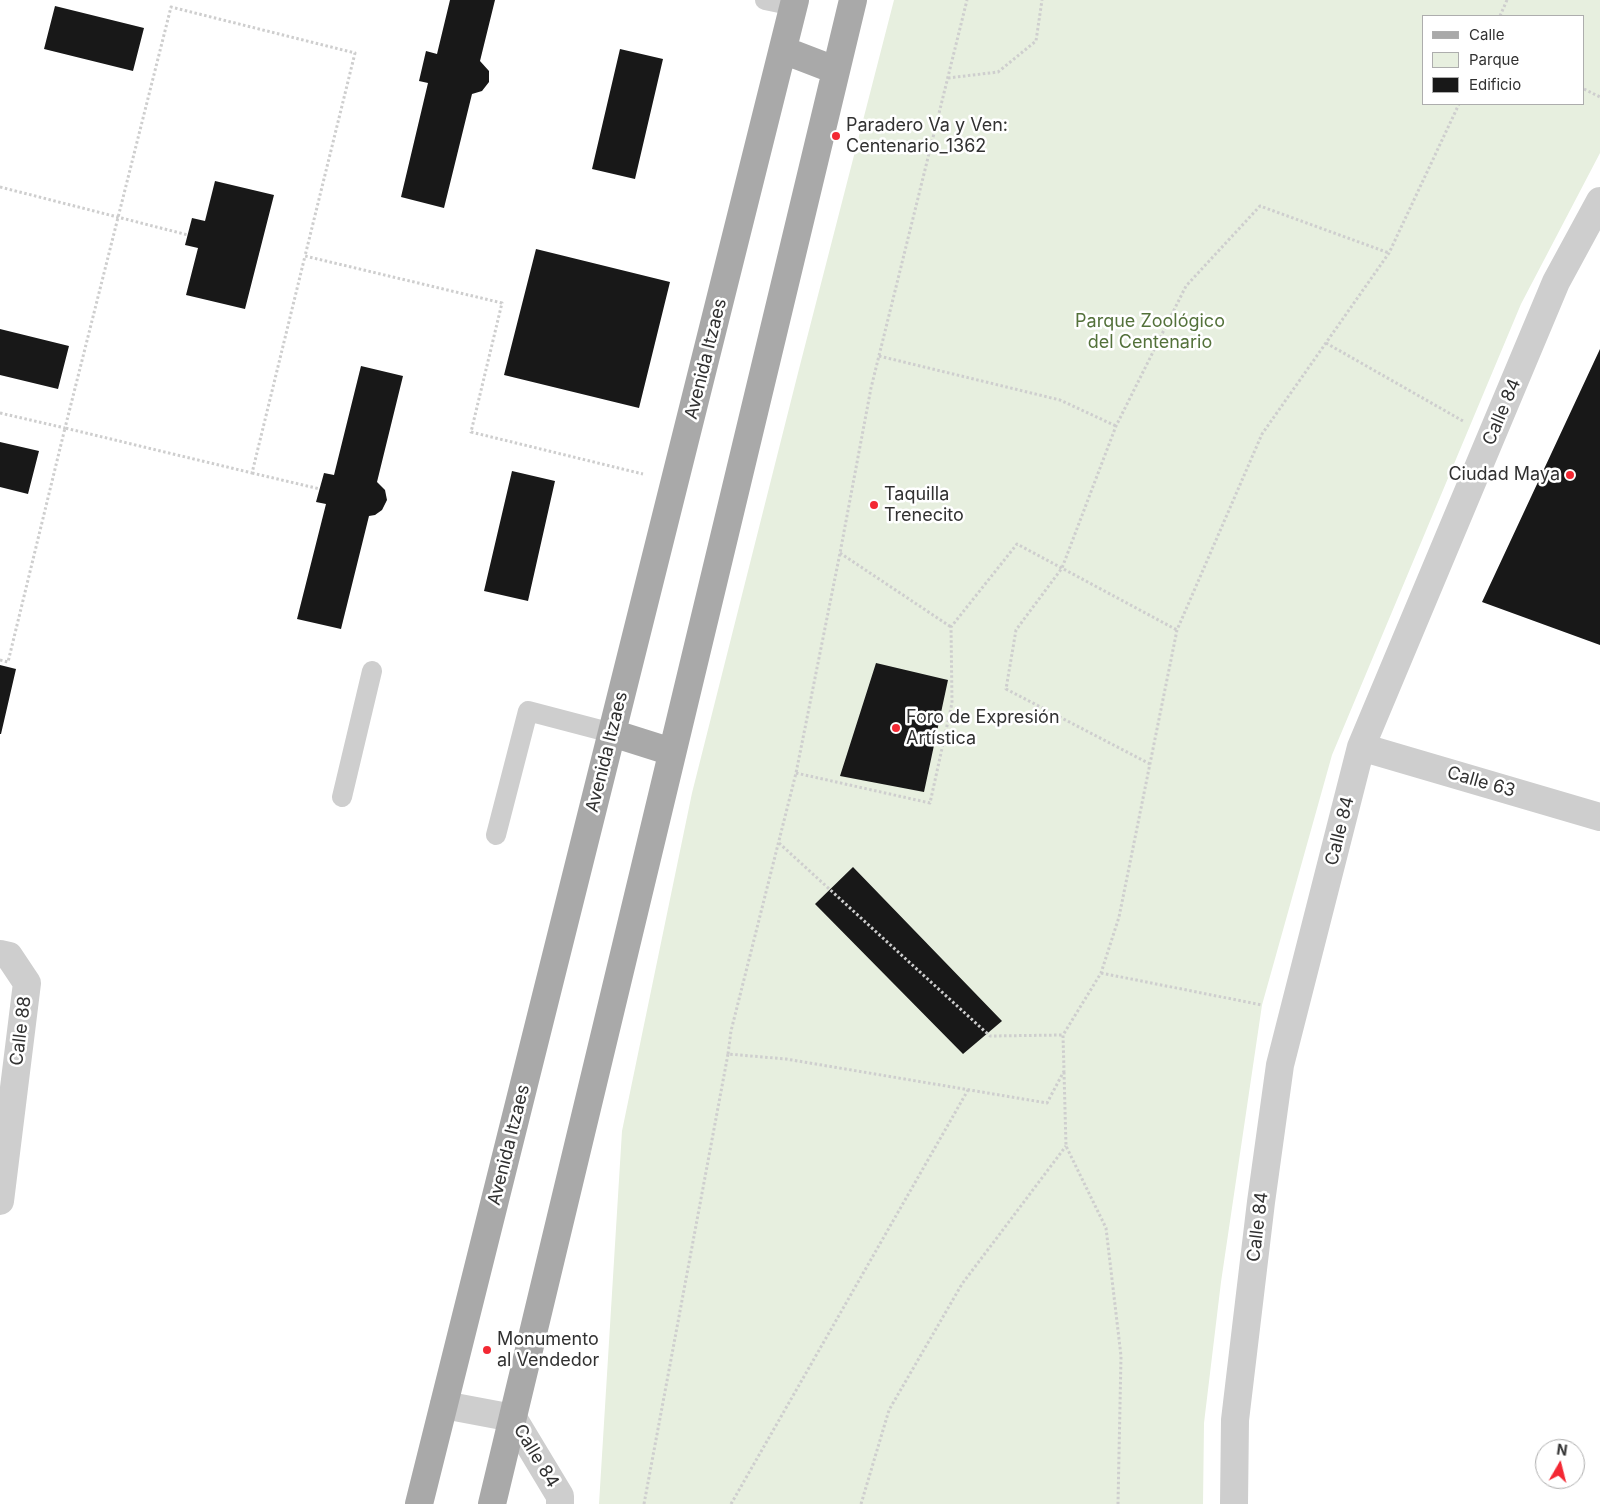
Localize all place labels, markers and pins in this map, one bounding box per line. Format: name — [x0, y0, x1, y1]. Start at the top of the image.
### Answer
place label: Paradero Va y Ven: Centenario_1362 — [846, 115, 1008, 158]
marker: Paradero Va y Ven: Centenario_1362 — [830, 130, 842, 142]
place label: Ciudad Maya — [1448, 464, 1560, 486]
marker: Ciudad Maya — [1564, 469, 1576, 481]
place label: Taquilla Trenecito — [884, 484, 964, 526]
marker: Taquilla Trenecito — [868, 499, 880, 511]
place label: Foro de Expresión Artística — [906, 707, 1060, 750]
marker: Foro de Expresión Artística — [890, 722, 902, 734]
place label: Monumento al Vendedor — [497, 1329, 599, 1372]
marker: Monumento al Vendedor — [481, 1344, 493, 1356]

